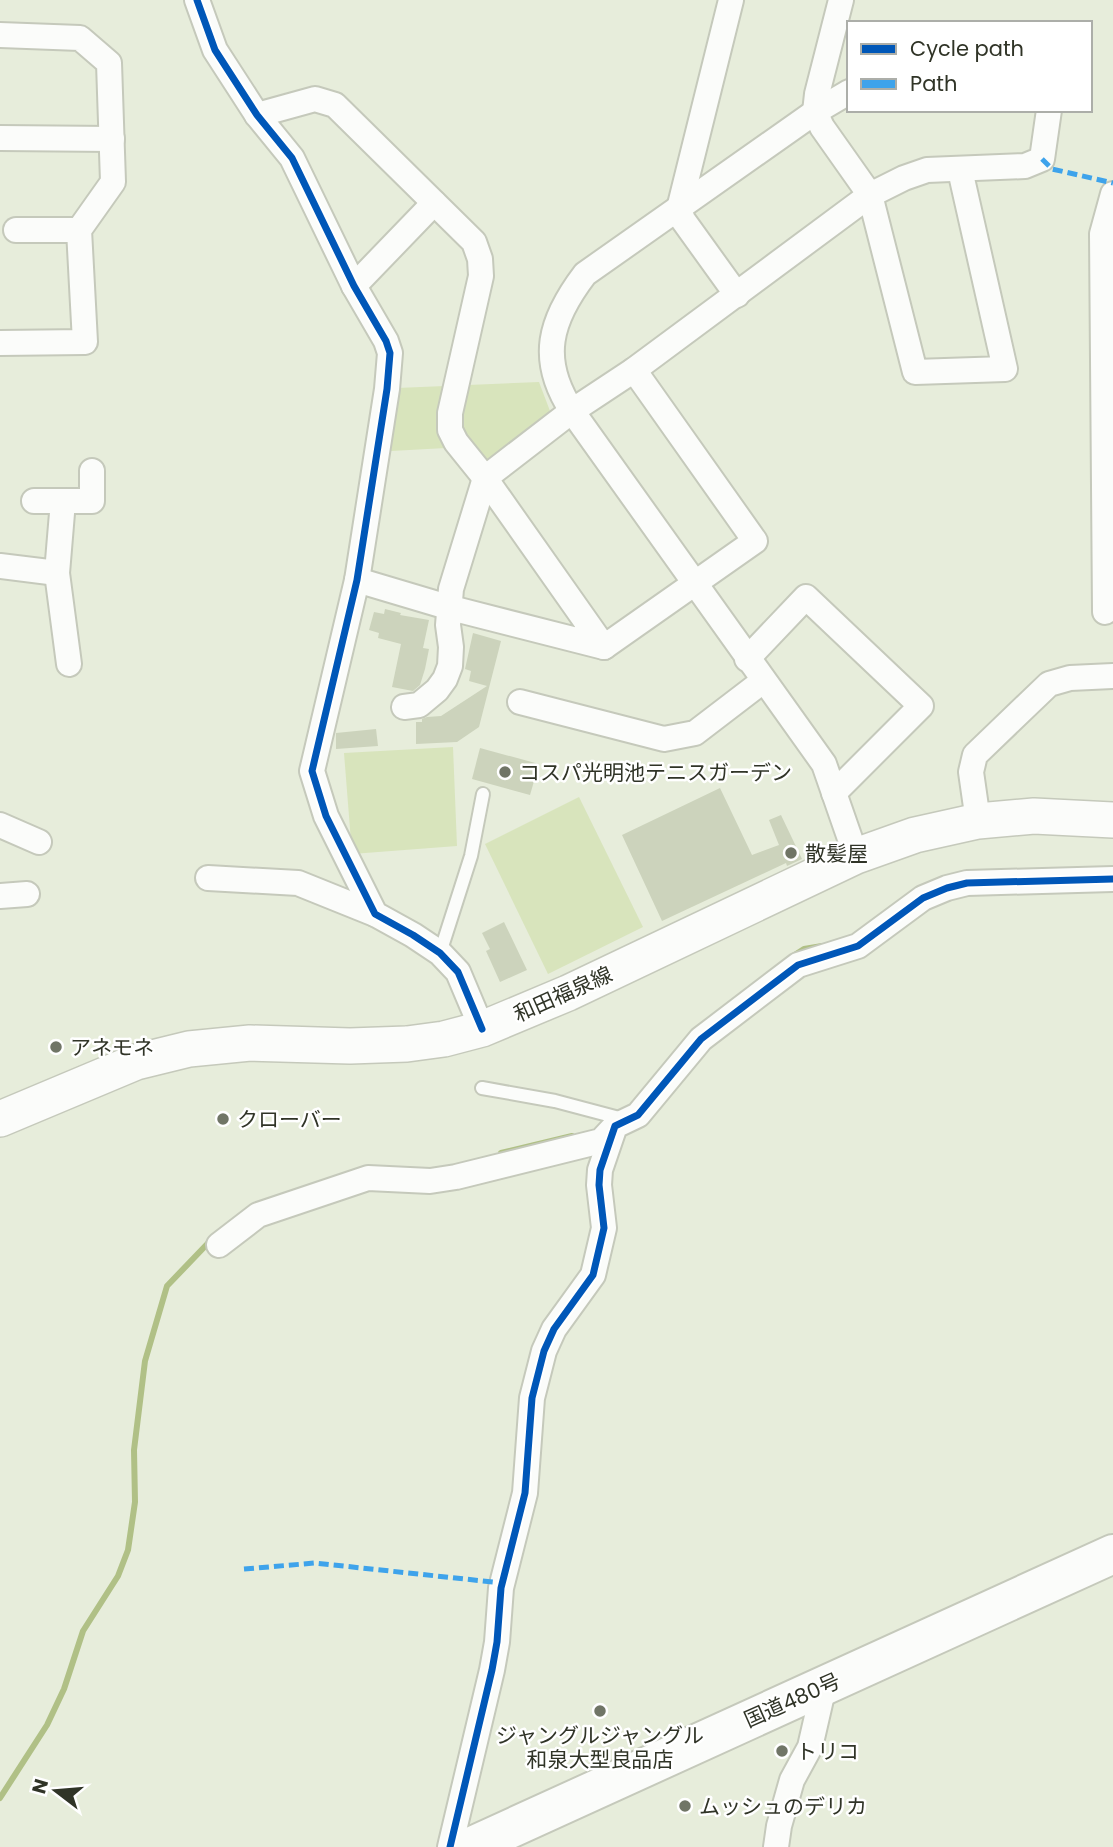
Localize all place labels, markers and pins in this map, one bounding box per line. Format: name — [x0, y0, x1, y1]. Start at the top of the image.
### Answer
place label: コスパ光明池テニスガーデン — [519, 758, 792, 787]
marker: コスパ光明池テニスガーデン — [497, 764, 513, 780]
place label: 散髪屋 — [805, 839, 868, 868]
marker: 散髪屋 — [783, 845, 799, 861]
place label: アネモネ — [70, 1033, 154, 1062]
marker: アネモネ — [48, 1039, 64, 1055]
place label: クローバー — [237, 1105, 342, 1134]
marker: クローバー — [215, 1111, 231, 1127]
marker: ジャングルジャングル 和泉大型良品店 — [592, 1703, 608, 1719]
place label: ジャングルジャングル 和泉大型良品店 — [496, 1721, 704, 1774]
place label: トリコ — [796, 1737, 859, 1766]
marker: トリコ — [774, 1743, 790, 1759]
place label: ムッシュのデリカ — [699, 1792, 867, 1821]
marker: ムッシュのデリカ — [677, 1798, 693, 1814]

